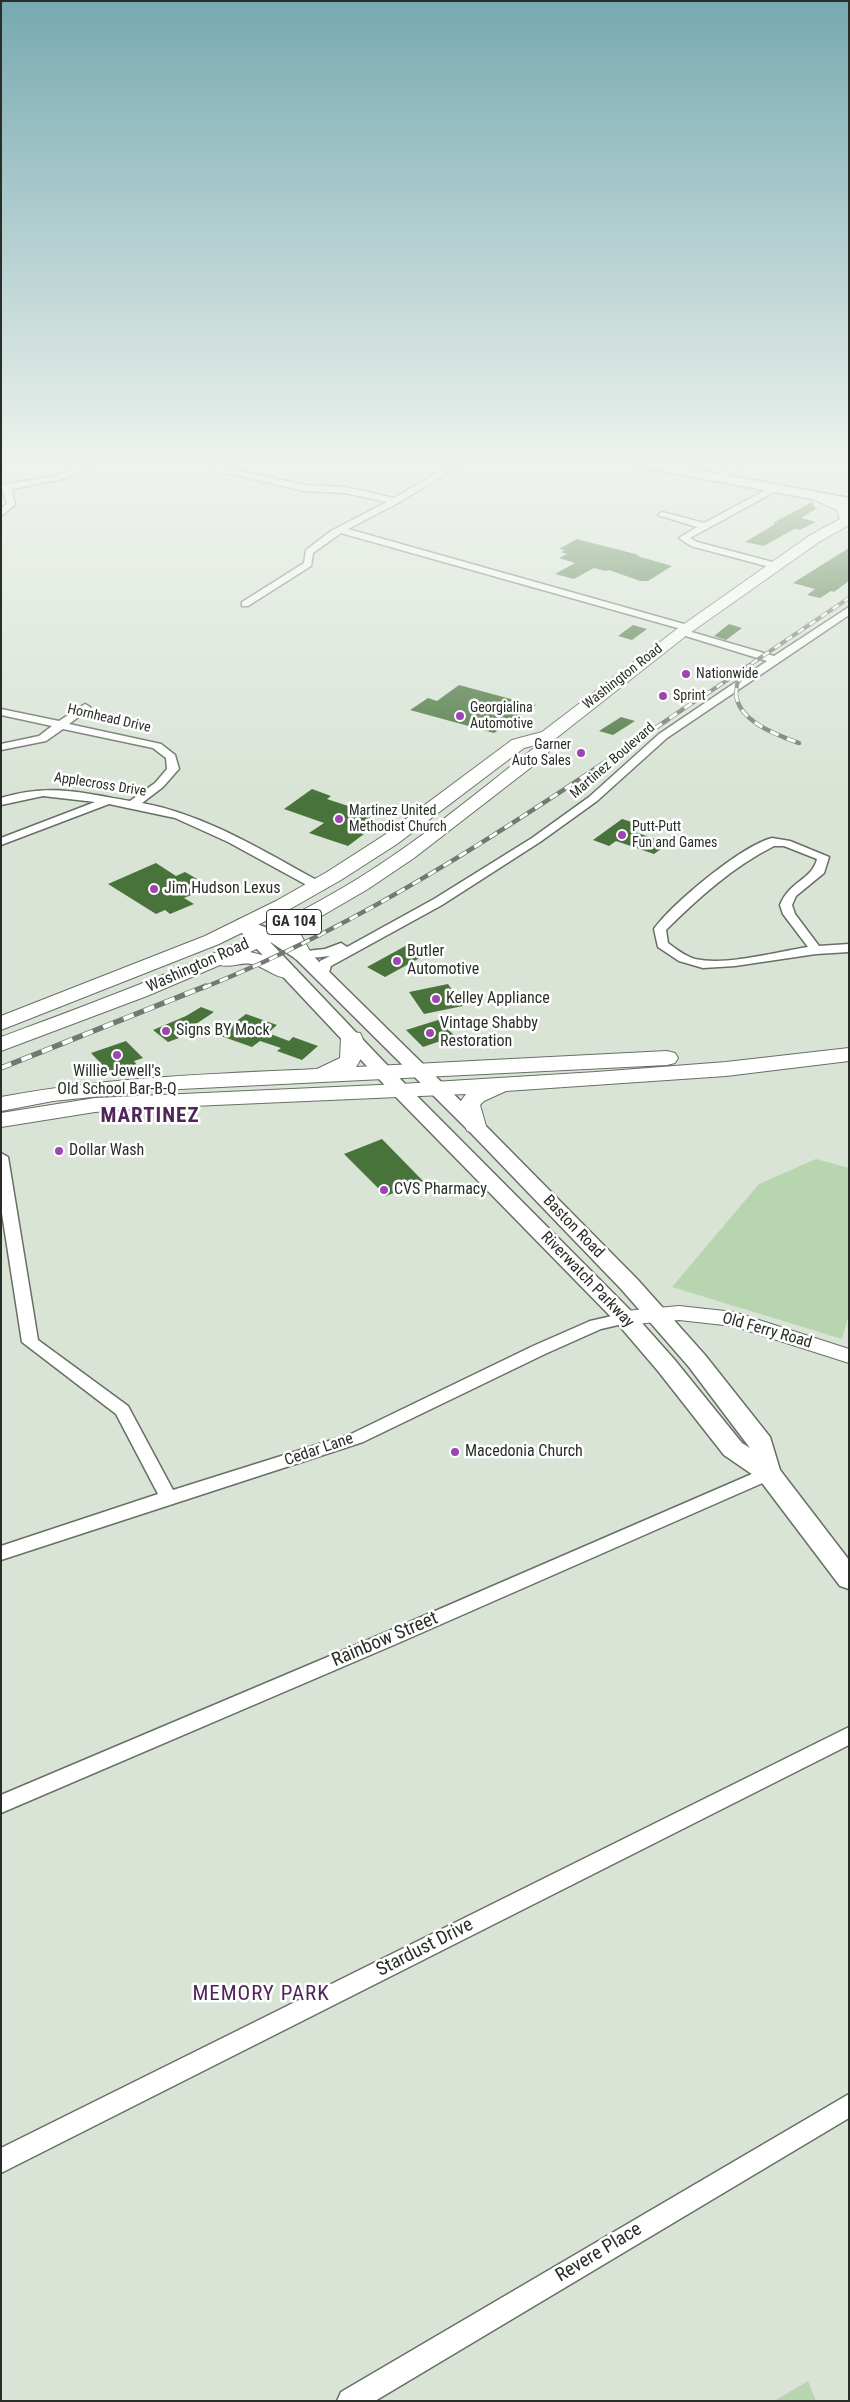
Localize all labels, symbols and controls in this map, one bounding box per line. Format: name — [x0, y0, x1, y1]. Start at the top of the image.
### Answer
street label: Washington Road — [580, 641, 666, 713]
place label: Nationwide — [696, 666, 758, 682]
marker: Nationwide — [680, 668, 692, 680]
place label: Sprint — [673, 688, 706, 704]
marker: Sprint — [657, 690, 669, 702]
place label: Georgialina Automotive — [470, 700, 533, 732]
street label: Hornhead Drive — [66, 701, 152, 737]
marker: Georgialina Automotive — [454, 710, 466, 722]
street label: Martinez Boulevard — [567, 720, 659, 802]
place label: Garner Auto Sales — [512, 737, 571, 770]
marker: Garner Auto Sales — [575, 747, 587, 759]
street label: Applecross Drive — [53, 769, 147, 801]
place label: Martinez United Methodist Church — [349, 803, 447, 836]
marker: Martinez United Methodist Church — [333, 813, 345, 825]
place label: Putt-Putt Fun and Games — [632, 819, 717, 852]
marker: Putt-Putt Fun and Games — [616, 829, 628, 841]
place label: Jim Hudson Lexus — [164, 879, 281, 899]
marker: Jim Hudson Lexus — [148, 883, 160, 895]
road number: GA 104 — [266, 910, 322, 934]
street label: Washington Road — [144, 935, 252, 997]
place label: Butler Automotive — [407, 942, 479, 980]
marker: Butler Automotive — [391, 955, 403, 967]
place label: Kelley Appliance — [446, 989, 550, 1009]
marker: Kelley Appliance — [430, 993, 442, 1005]
place label: Vintage Shabby Restoration — [440, 1014, 538, 1052]
place label: Signs BY Mock — [176, 1021, 270, 1041]
marker: Signs BY Mock — [160, 1025, 172, 1037]
marker: Vintage Shabby Restoration — [424, 1027, 436, 1039]
marker: Willie Jewell's Old School Bar-B-Q — [111, 1049, 123, 1061]
place label: Willie Jewell's Old School Bar-B-Q — [57, 1062, 177, 1100]
district label: MARTINEZ — [99, 1104, 201, 1130]
place label: Dollar Wash — [69, 1141, 144, 1161]
marker: Dollar Wash — [53, 1145, 65, 1157]
place label: CVS Pharmacy — [394, 1180, 487, 1200]
marker: CVS Pharmacy — [378, 1184, 390, 1196]
street label: Baston Road — [538, 1192, 608, 1262]
street label: Riverwatch Parkway — [536, 1228, 638, 1332]
street label: Old Ferry Road — [720, 1309, 814, 1353]
street label: Cedar Lane — [282, 1429, 356, 1471]
place label: Macedonia Church — [465, 1442, 583, 1462]
marker: Macedonia Church — [449, 1446, 461, 1458]
street label: Rainbow Street — [329, 1607, 441, 1673]
street label: Stardust Drive — [373, 1914, 477, 1982]
district label: MEMORY PARK — [191, 1982, 331, 2008]
street label: Revere Place — [552, 2218, 646, 2288]

